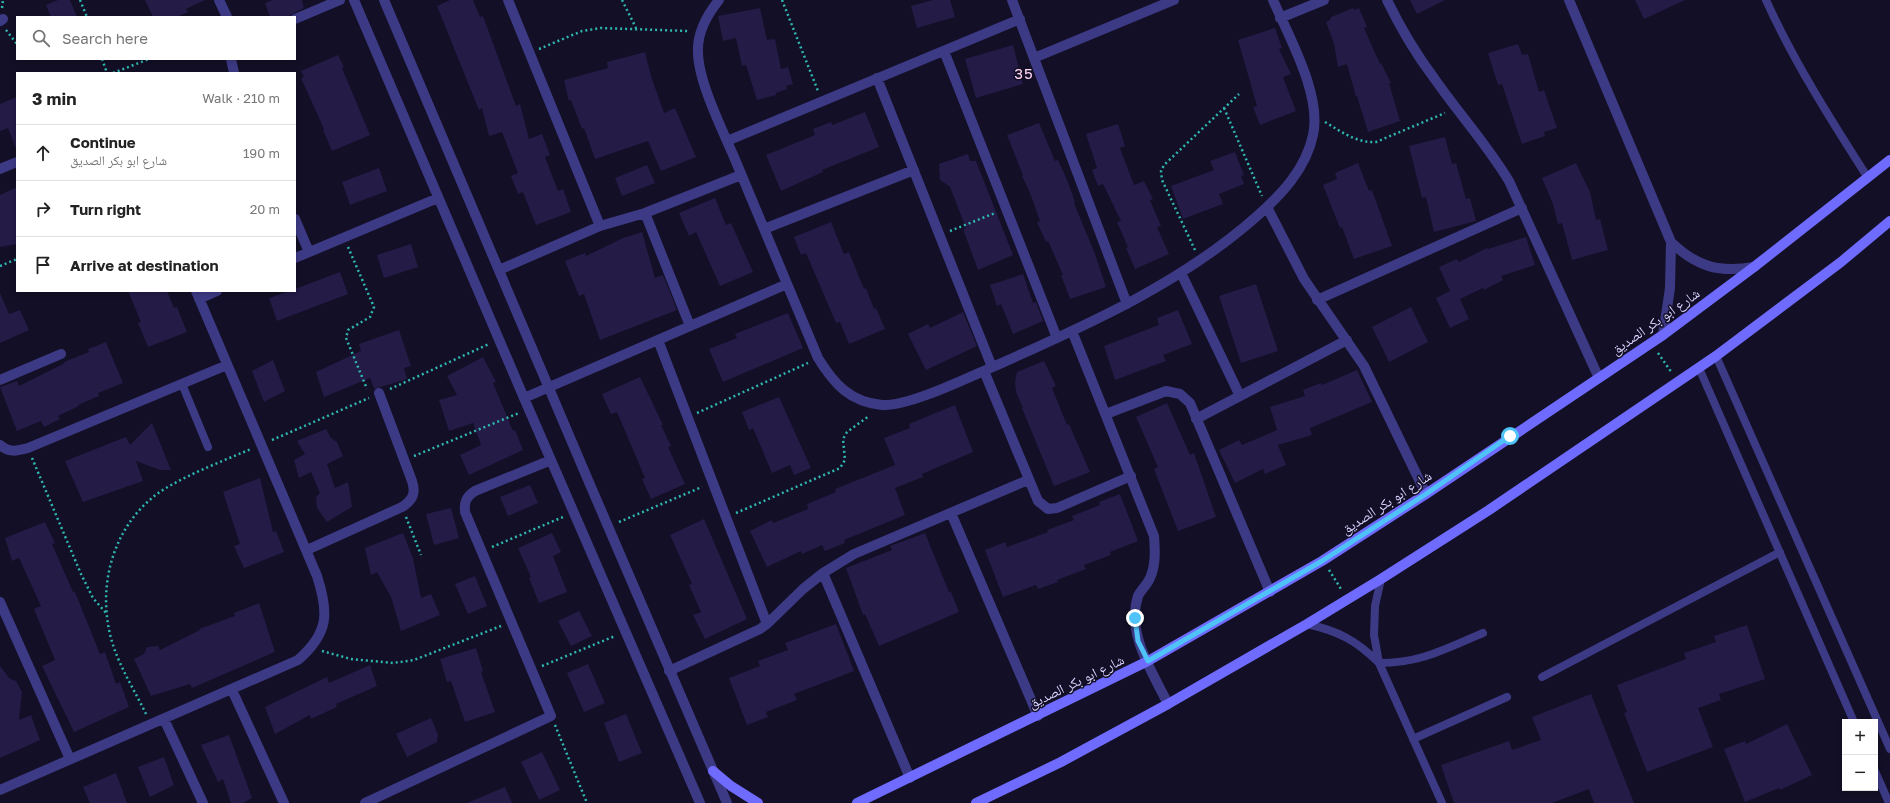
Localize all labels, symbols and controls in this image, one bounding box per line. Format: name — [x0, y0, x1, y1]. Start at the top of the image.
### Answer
search box — [16, 16, 296, 60]
icon: search — [30, 27, 52, 49]
text: Search here — [62, 29, 148, 47]
district label: 35 — [1014, 64, 1034, 82]
text: 3 min — [32, 88, 76, 109]
text: Walk · 210 m — [202, 90, 280, 106]
text: Continue — [70, 133, 136, 151]
icon: ahead — [32, 142, 54, 164]
text: 190 m — [243, 145, 280, 161]
text: شارع ابو بكر الصديق — [70, 152, 167, 168]
icon: right — [32, 198, 54, 220]
text: Turn right — [70, 200, 141, 218]
text: 20 m — [250, 201, 280, 217]
icon: arrive — [32, 254, 54, 276]
text: Arrive at destination — [70, 256, 219, 274]
street label: شارع ابو بكر الصديق — [1607, 284, 1704, 360]
route start — [1501, 427, 1519, 445]
street label: شارع ابو بكر الصديق — [1338, 466, 1435, 539]
route end — [1126, 609, 1144, 627]
street label: شارع ابو بكر الصديق — [1025, 650, 1128, 713]
map controls — [1842, 719, 1878, 791]
button: + — [1842, 719, 1878, 755]
button: − — [1842, 755, 1878, 791]

